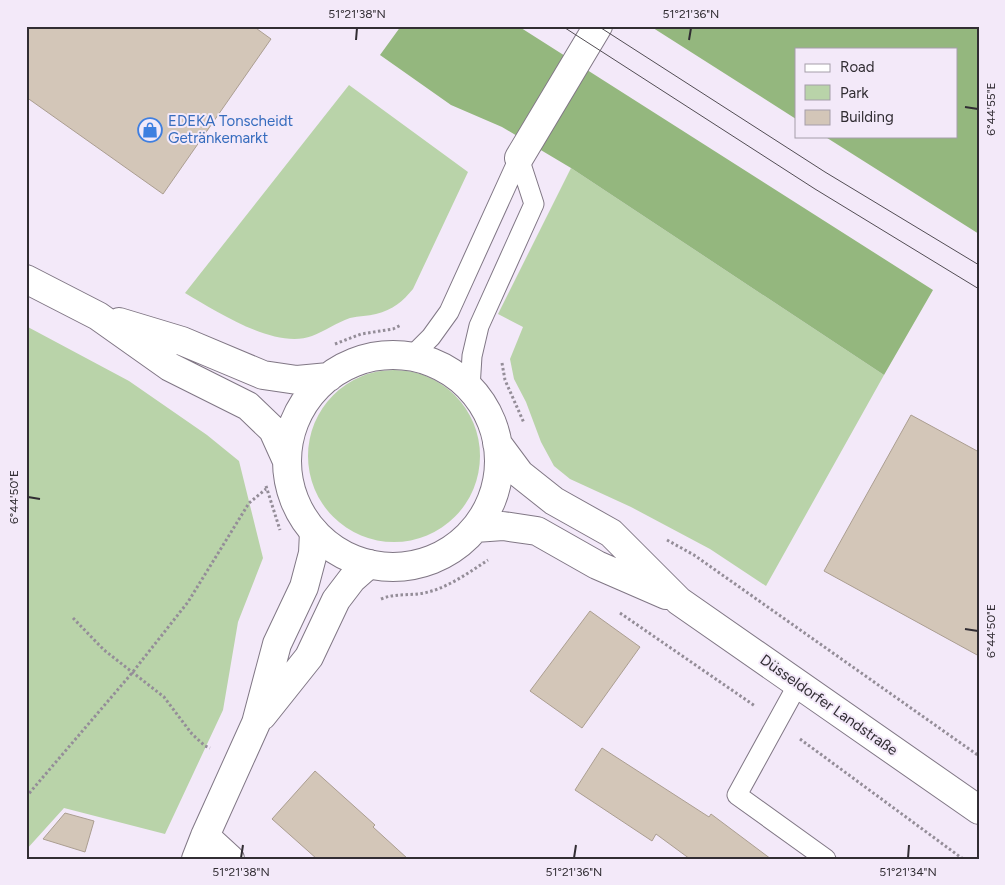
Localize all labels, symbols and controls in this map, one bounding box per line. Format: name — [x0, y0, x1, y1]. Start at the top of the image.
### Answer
text: 51°21'38"N — [328, 7, 386, 21]
text: 51°21'36"N — [663, 7, 719, 21]
legend — [795, 48, 958, 138]
text: Road — [840, 58, 875, 76]
text: 6°44'55"E — [984, 82, 998, 136]
text: Park — [840, 84, 869, 102]
text: Building — [840, 108, 894, 126]
place label: EDEKA Tonscheidt Getränkemarkt — [168, 112, 293, 147]
shop icon: EDEKA Tonscheidt Getränkemarkt — [137, 117, 163, 143]
text: 6°44'50"E — [7, 470, 21, 524]
text: 6°44'50"E — [984, 604, 998, 658]
street label: Düsseldorfer Landstraße — [757, 651, 901, 759]
text: 51°21'38"N — [212, 865, 270, 879]
text: 51°21'36"N — [546, 865, 602, 879]
text: 51°21'34"N — [879, 865, 937, 879]

